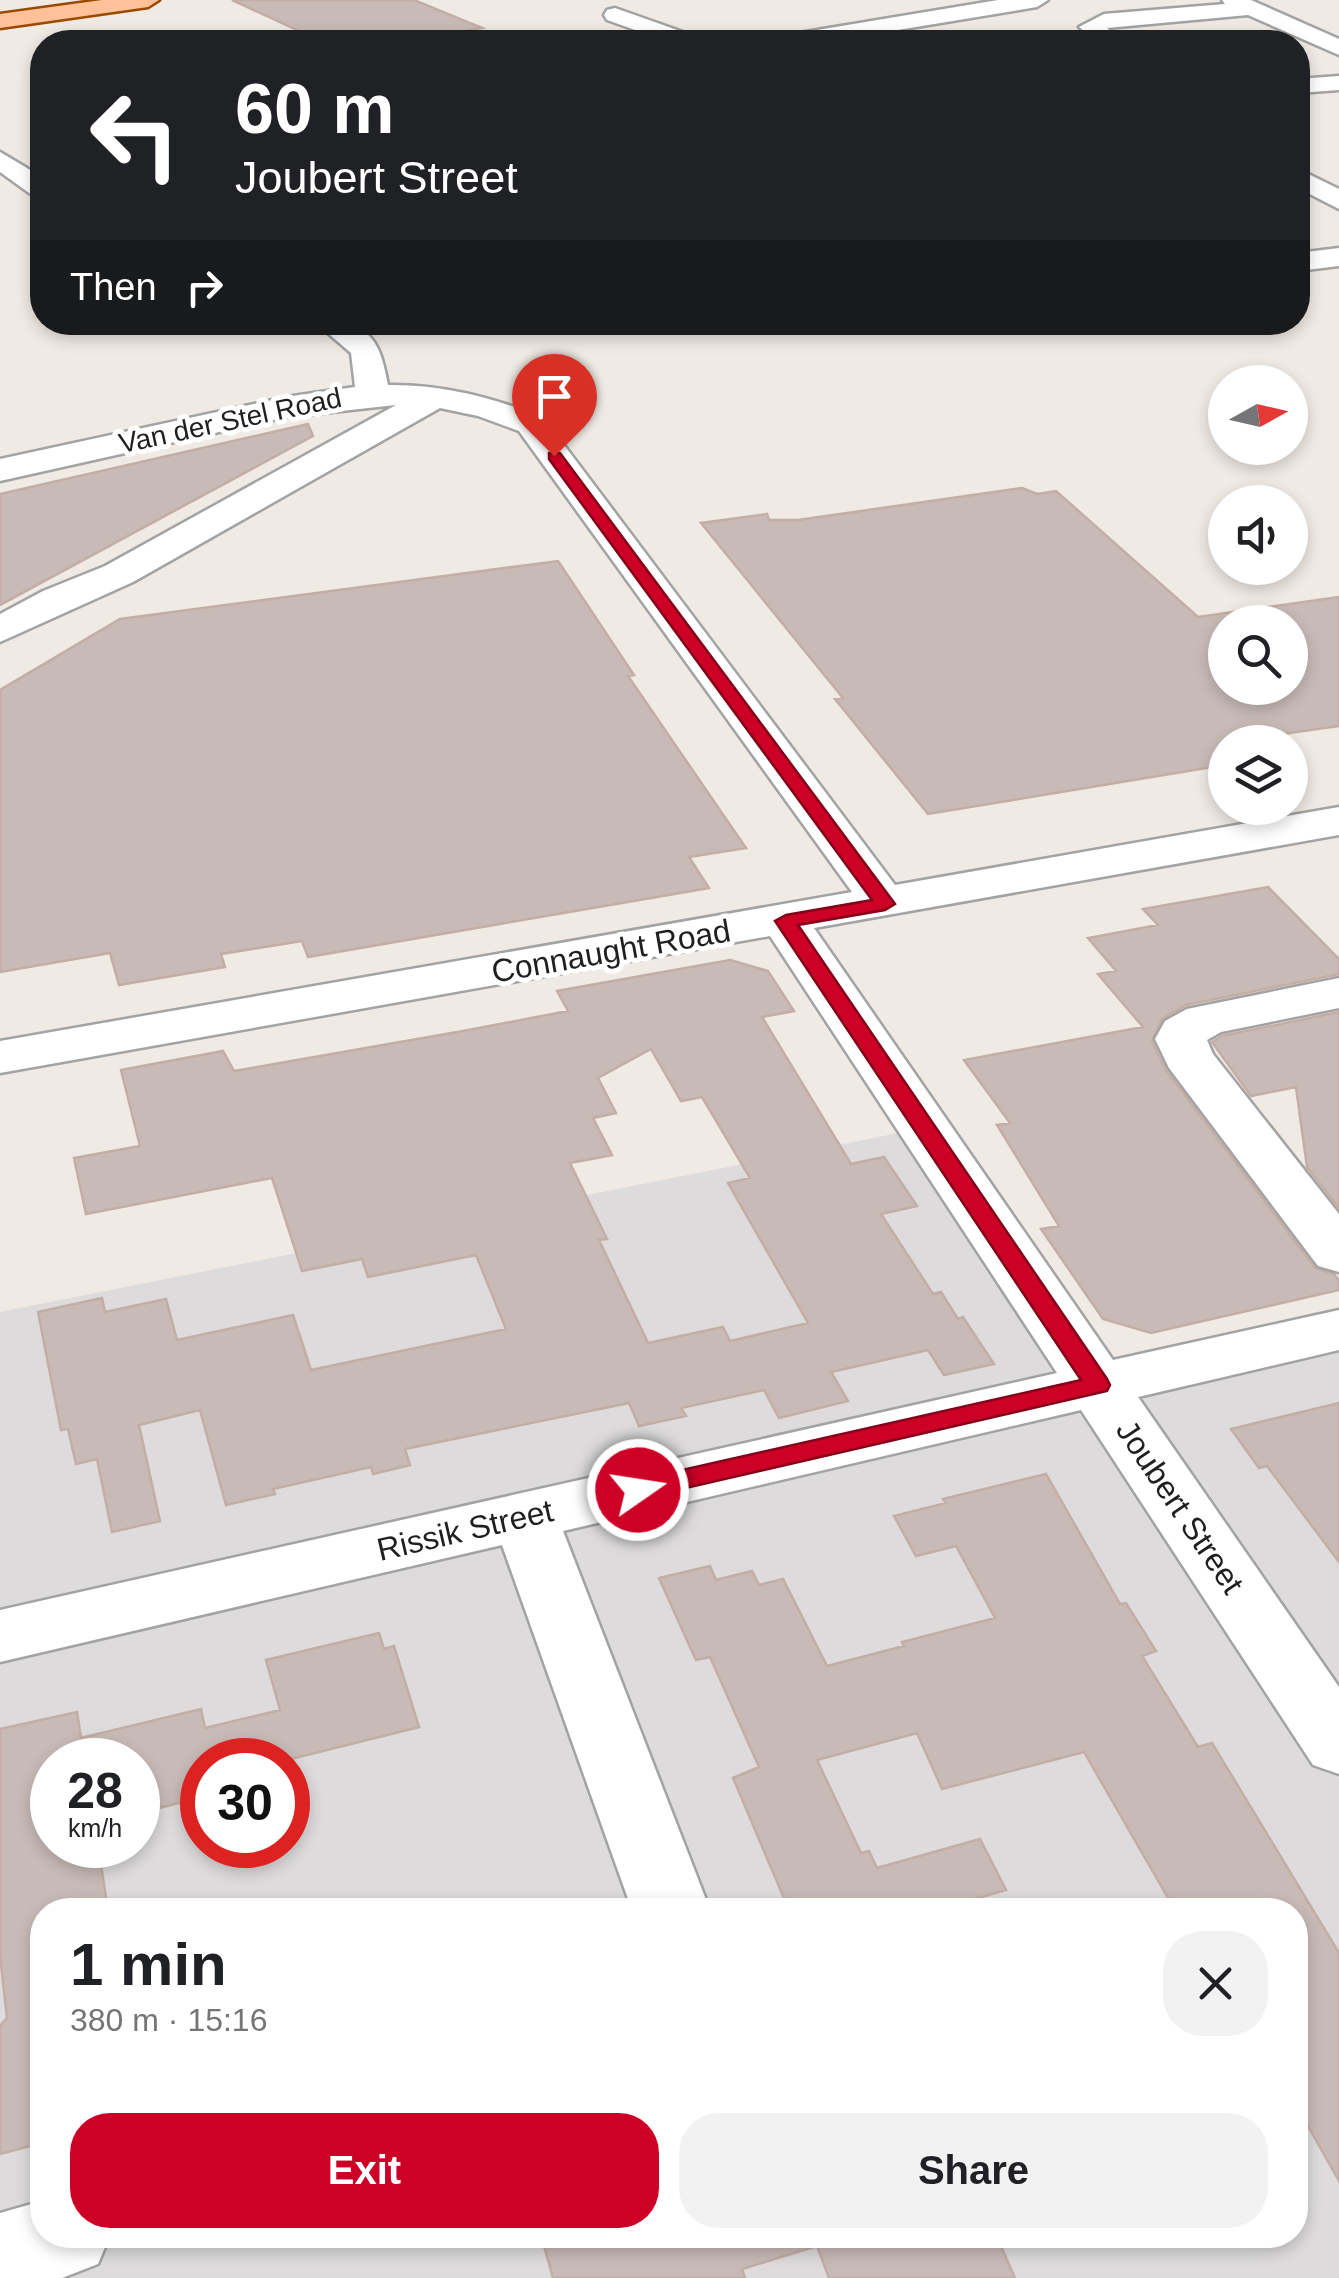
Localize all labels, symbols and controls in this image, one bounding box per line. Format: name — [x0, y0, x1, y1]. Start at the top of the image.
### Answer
icon: left — [70, 70, 200, 200]
text: 60 m — [235, 70, 395, 148]
text: Joubert Street — [235, 152, 518, 203]
icon: right — [177, 260, 232, 315]
text: Then — [70, 266, 157, 308]
pin — [512, 354, 597, 457]
north arrow — [1208, 365, 1308, 465]
map controls — [1208, 365, 1308, 825]
icon: arrive — [527, 369, 582, 424]
street label: Van der Stel Road — [116, 382, 344, 459]
button: sound — [1208, 485, 1308, 585]
button: search — [1208, 605, 1308, 705]
button: layers — [1208, 725, 1308, 825]
street label: Connaught Road — [489, 912, 733, 990]
street label: Joubert Street — [1109, 1414, 1251, 1600]
position arrow — [586, 1438, 690, 1542]
street label: Rissik Street — [373, 1492, 557, 1568]
speed limit sign: 30 — [180, 1738, 310, 1868]
text: 28 — [67, 1763, 123, 1819]
text: km/h — [68, 1814, 122, 1842]
text: 1 min — [70, 1931, 227, 1998]
button: close — [1163, 1931, 1268, 2036]
text: 380 m · 15:16 — [70, 2002, 267, 2038]
button: Exit — [70, 2113, 659, 2228]
button: Share — [679, 2113, 1268, 2228]

